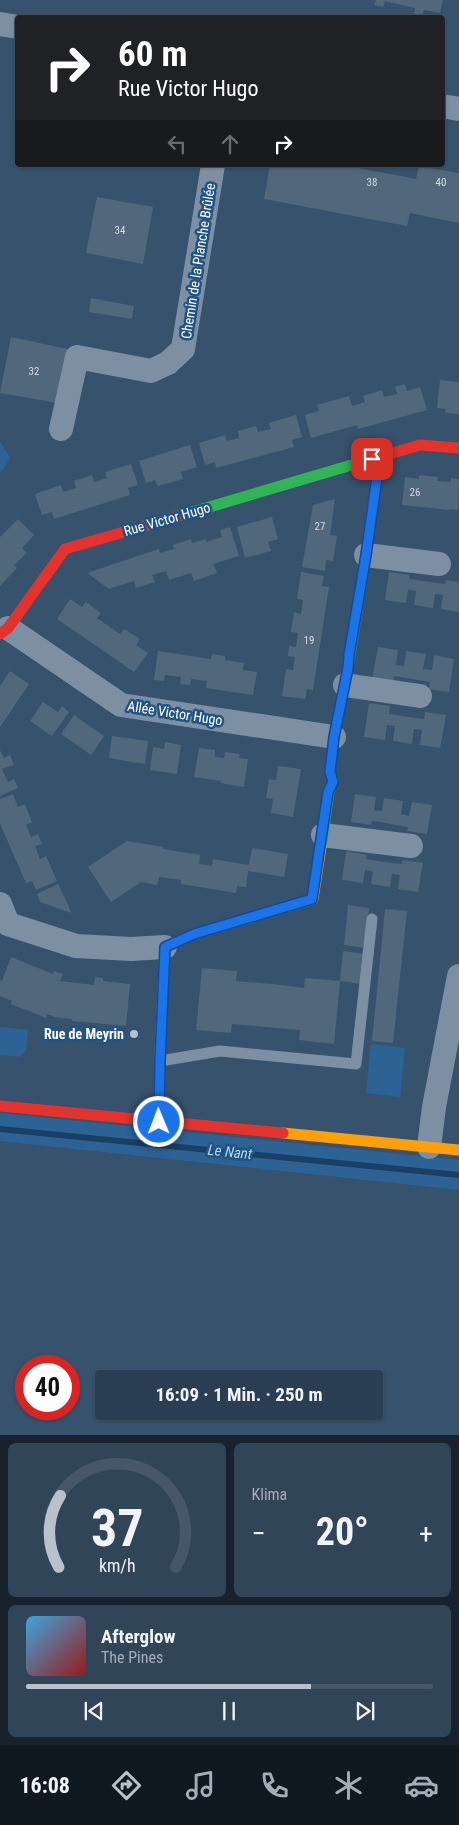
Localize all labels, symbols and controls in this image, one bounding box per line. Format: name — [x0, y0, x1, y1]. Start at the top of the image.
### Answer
text: 60 m — [118, 34, 187, 75]
icon: right — [35, 35, 100, 100]
text: Rue Victor Hugo — [118, 76, 258, 101]
icon: left — [163, 130, 191, 158]
icon: ahead — [216, 130, 244, 158]
icon: right — [269, 130, 297, 158]
house number: 38 — [367, 176, 377, 189]
house number: 40 — [436, 176, 446, 189]
street label: Chemin de la Planche Brûlée — [178, 182, 218, 340]
house number: 34 — [115, 224, 126, 237]
house number: 32 — [29, 365, 39, 378]
pin — [351, 438, 393, 480]
icon: arrive — [358, 445, 386, 473]
house number: 26 — [410, 486, 420, 499]
street label: Rue Victor Hugo — [122, 499, 212, 539]
house number: 27 — [315, 520, 325, 533]
house number: 19 — [304, 634, 314, 647]
street label: Allée Victor Hugo — [126, 698, 224, 728]
place label: Rue de Meyrin — [44, 1026, 124, 1042]
marker: Rue de Meyrin — [128, 1028, 140, 1040]
position arrow — [132, 1095, 184, 1147]
water label: Le Nant — [207, 1141, 254, 1163]
speed limit sign: 40 — [15, 1355, 80, 1420]
text: 16:09 · 1 Min. · 250 m — [155, 1383, 323, 1406]
text: Klima — [252, 1485, 287, 1504]
text: 37 — [90, 1498, 143, 1559]
text: 20° — [316, 1510, 369, 1554]
text: − — [252, 1517, 266, 1550]
text: + — [419, 1517, 433, 1550]
text: km/h — [98, 1555, 135, 1576]
text: Afterglow — [101, 1625, 175, 1648]
text: The Pines — [101, 1648, 163, 1667]
icon: previous — [80, 1697, 108, 1725]
icon: pause — [215, 1697, 243, 1725]
icon: next — [351, 1697, 379, 1725]
icon: directions — [109, 1768, 144, 1803]
icon: music — [183, 1768, 218, 1803]
icon: phone — [257, 1768, 292, 1803]
icon: climate — [331, 1768, 366, 1803]
icon: car — [404, 1768, 439, 1803]
text: 16:08 — [19, 1773, 70, 1798]

